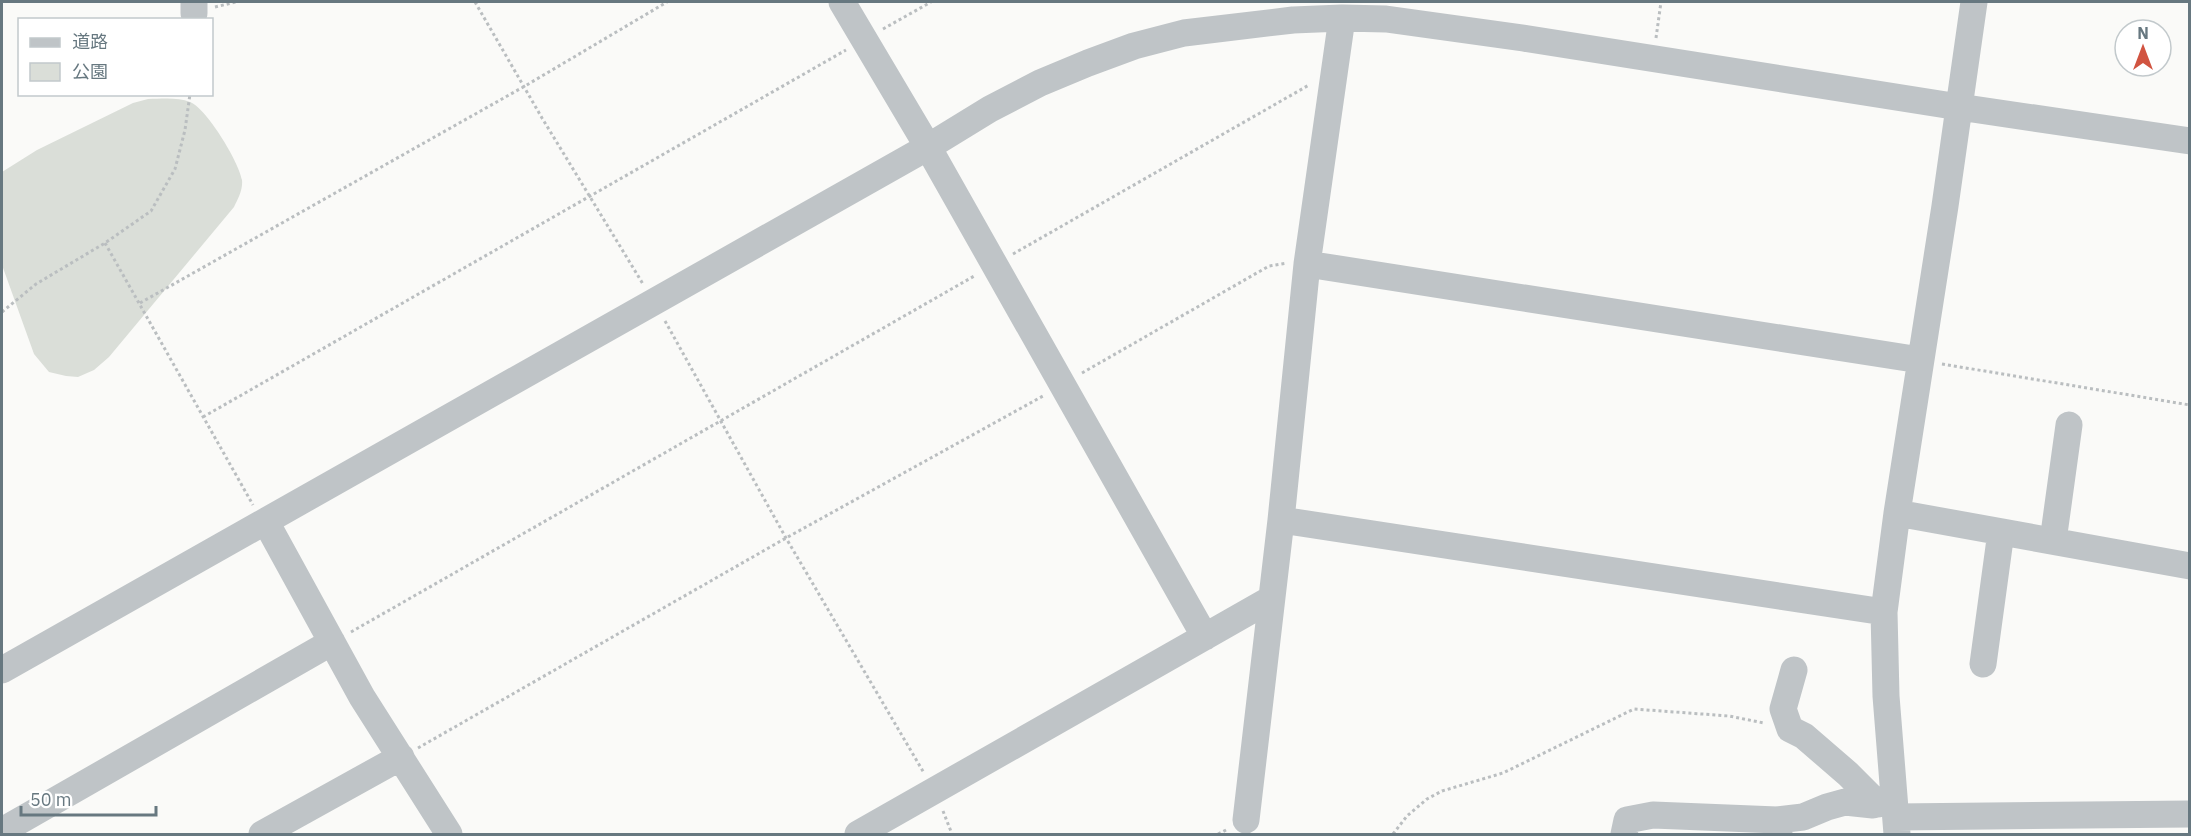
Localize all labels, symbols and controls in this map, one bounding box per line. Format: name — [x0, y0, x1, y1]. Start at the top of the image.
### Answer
legend — [18, 18, 213, 96]
north arrow — [2113, 18, 2173, 78]
text: N — [2137, 23, 2149, 43]
text: 道路 — [72, 30, 108, 53]
text: 公園 — [72, 60, 108, 83]
scale bar — [21, 779, 156, 817]
text: 50 m — [30, 788, 72, 811]

